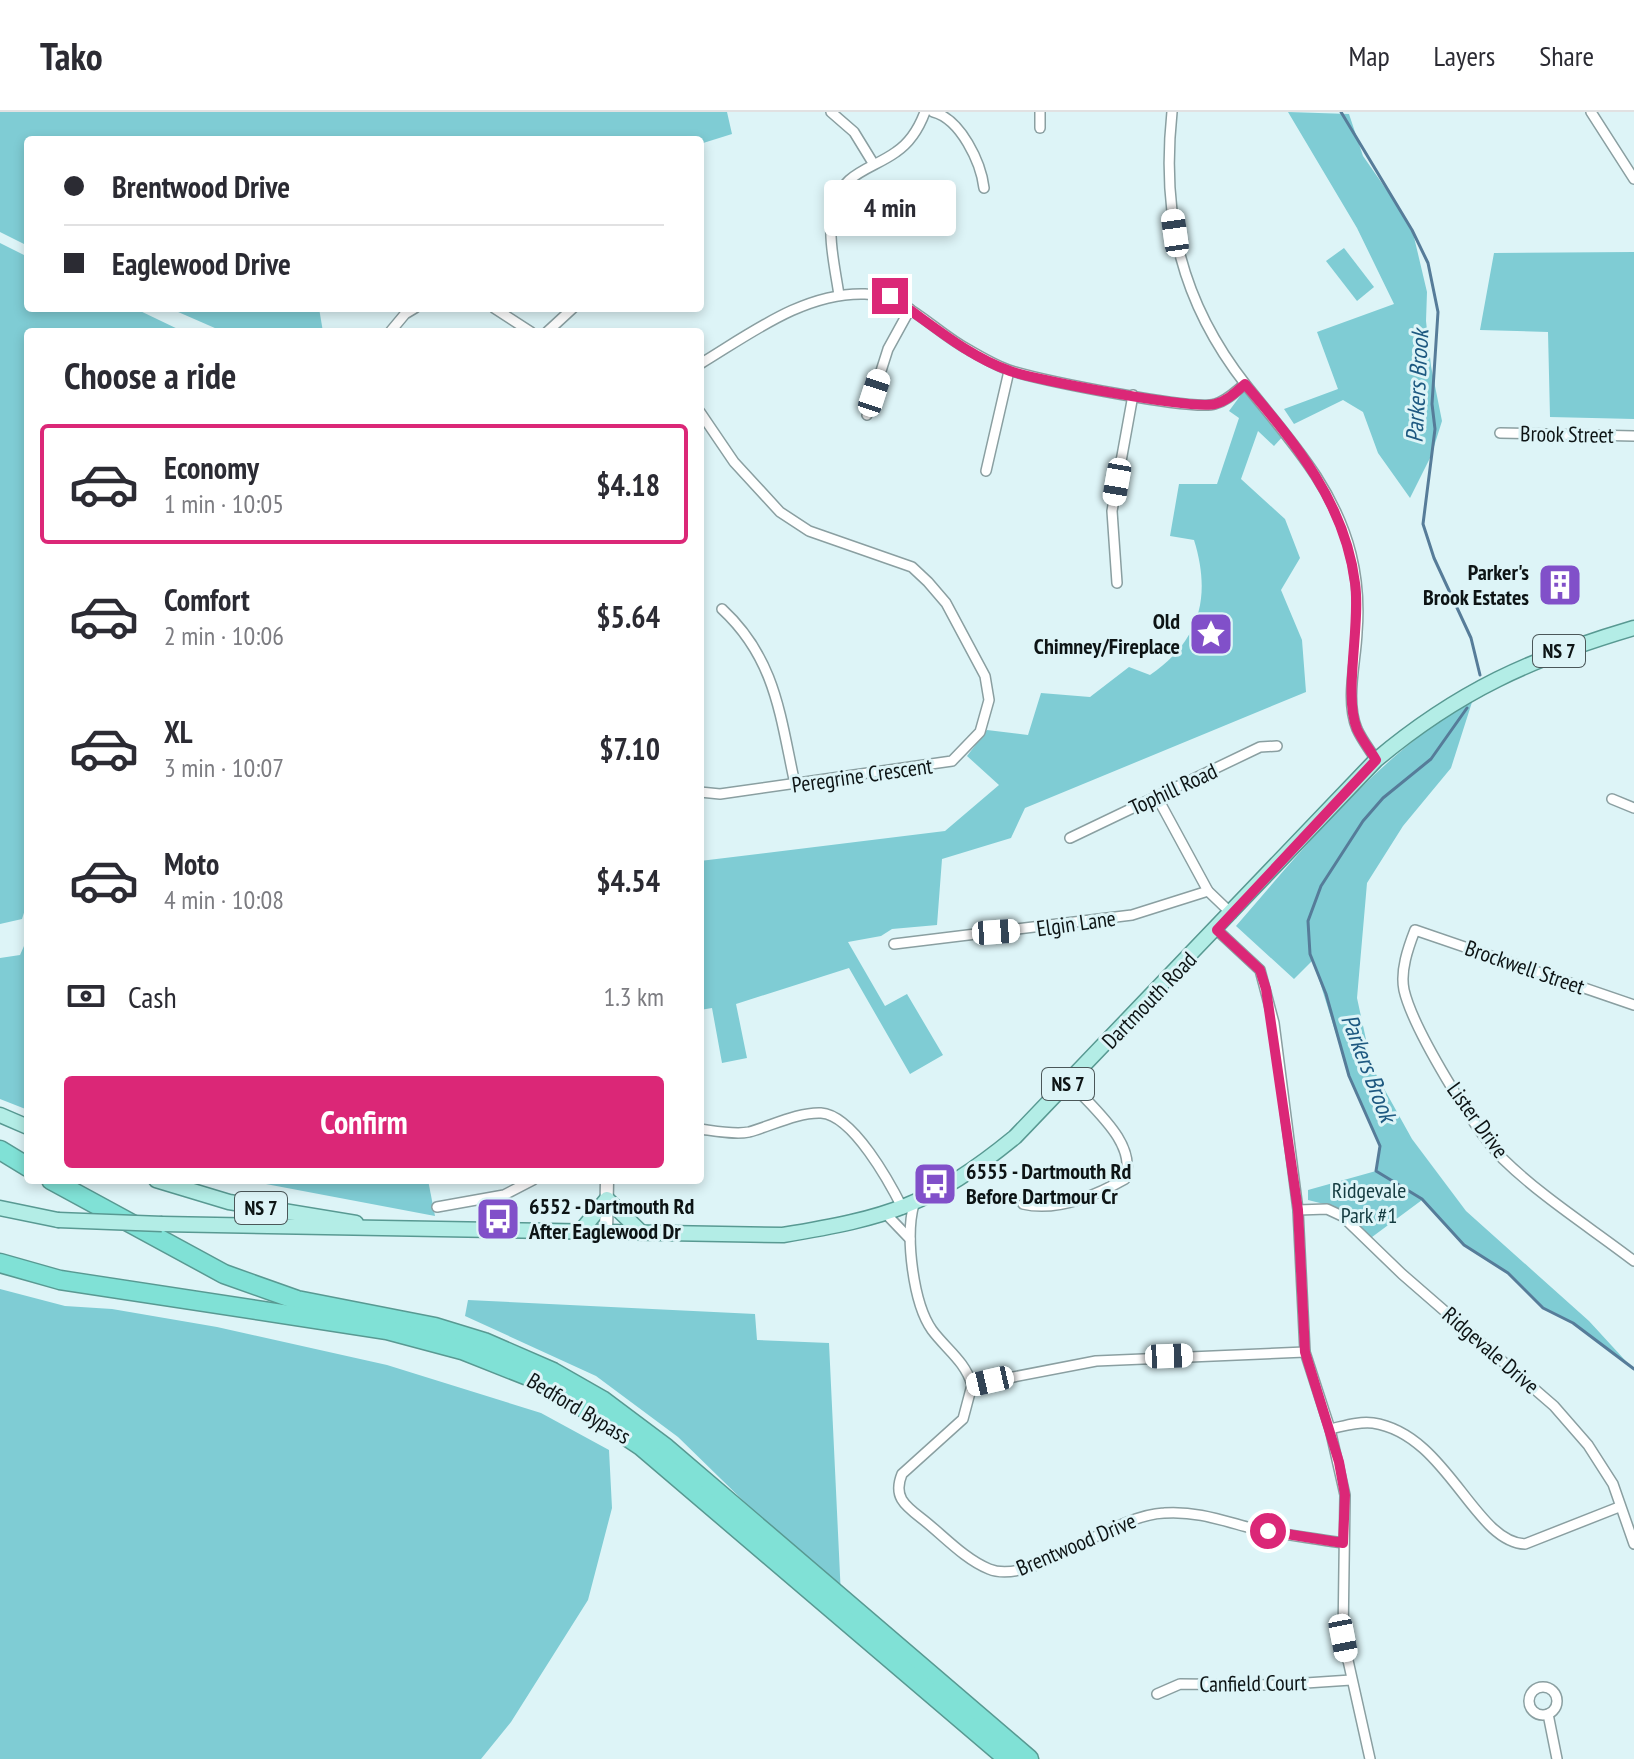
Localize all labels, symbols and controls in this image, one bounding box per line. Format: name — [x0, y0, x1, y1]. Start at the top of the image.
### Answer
text: Tako — [40, 31, 103, 80]
text: Map — [1348, 37, 1390, 74]
text: Layers — [1434, 37, 1495, 74]
text: Share — [1539, 37, 1594, 74]
text: Brentwood Drive — [112, 167, 290, 206]
callout: 4 min — [824, 180, 956, 236]
text: 4 min — [864, 191, 916, 224]
car — [1160, 208, 1190, 258]
text: Eaglewood Drive — [112, 244, 291, 283]
route end — [872, 278, 908, 314]
water label: Parkers Brook — [1399, 326, 1436, 443]
text: Choose a ride — [64, 352, 236, 399]
car — [855, 366, 893, 420]
street label: Brook Street — [1520, 419, 1614, 449]
icon: car — [68, 448, 140, 520]
text: Economy — [164, 448, 259, 487]
car — [1101, 456, 1133, 508]
text: $4.18 — [596, 465, 660, 504]
text: 1 min · 10:05 — [164, 487, 284, 520]
place label: Parker's Brook Estates — [1423, 558, 1529, 611]
building icon: Parker's Brook Estates — [1536, 561, 1584, 609]
icon: car — [68, 580, 140, 652]
text: Comfort — [164, 580, 250, 619]
text: $5.64 — [596, 597, 660, 636]
place label: Old Chimney/Fireplace — [1034, 607, 1180, 660]
place icon: Old Chimney/Fireplace — [1187, 610, 1235, 658]
text: 2 min · 10:06 — [164, 619, 284, 652]
road number: NS 7 — [1533, 635, 1585, 667]
icon: car — [68, 712, 140, 784]
text: XL — [164, 712, 193, 751]
text: $7.10 — [599, 729, 660, 768]
text: 3 min · 10:07 — [164, 751, 284, 784]
street label: Peregrine Crescent — [790, 751, 934, 799]
street label: Tophill Road — [1125, 757, 1221, 821]
icon: car — [68, 844, 140, 916]
text: Moto — [164, 844, 219, 883]
text: $4.54 — [596, 861, 660, 900]
text: 4 min · 10:08 — [164, 883, 284, 916]
street label: Elgin Lane — [1035, 904, 1117, 942]
car — [971, 918, 1021, 946]
street label: Brockwell Street — [1462, 933, 1588, 1001]
street label: Dartmouth Road — [1096, 946, 1202, 1054]
icon: cash — [64, 974, 108, 1018]
text: Cash — [128, 977, 177, 1016]
text: 1.3 km — [603, 980, 664, 1013]
water label: Parkers Brook — [1334, 1010, 1405, 1129]
road number: NS 7 — [1042, 1068, 1094, 1100]
button: Confirm — [64, 1076, 664, 1168]
street label: Lister Drive — [1441, 1077, 1515, 1163]
place label: 6555 - Dartmouth Rd Before Dartmour Cr — [966, 1157, 1132, 1210]
bus stop icon: 6555 - Dartmouth Rd Before Dartmour Cr — [911, 1160, 959, 1208]
park label: Ridgevale Park #1 — [1332, 1176, 1406, 1229]
road number: NS 7 — [235, 1192, 287, 1224]
place label: 6552 - Dartmouth Rd After Eaglewood Dr — [528, 1192, 695, 1245]
bus stop icon: 6552 - Dartmouth Rd After Eaglewood Dr — [474, 1195, 522, 1243]
street label: Ridgevale Drive — [1437, 1300, 1545, 1400]
car — [1145, 1343, 1193, 1369]
car — [964, 1364, 1016, 1398]
street label: Bedford Bypass — [522, 1366, 636, 1450]
street label: Brentwood Drive — [1012, 1506, 1140, 1582]
route start — [1250, 1513, 1286, 1549]
car — [1327, 1612, 1359, 1664]
street label: Canfield Court — [1199, 1668, 1307, 1698]

